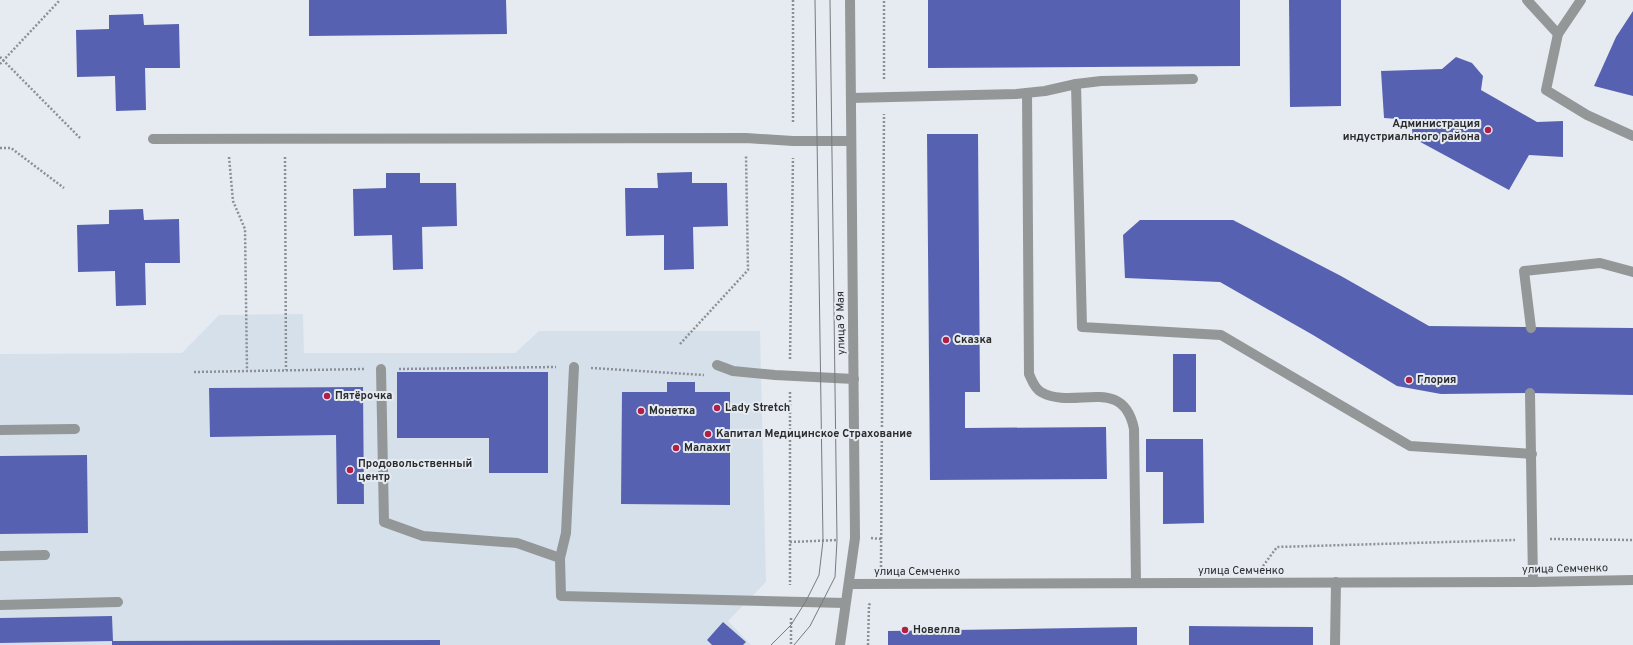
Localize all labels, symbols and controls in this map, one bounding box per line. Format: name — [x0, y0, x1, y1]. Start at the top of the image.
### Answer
place label: Администрация индустриального района — [1343, 117, 1480, 144]
marker: Администрация индустриального района — [1483, 125, 1493, 135]
street label: улица 9 Мая — [833, 291, 849, 355]
place label: Сказка — [954, 333, 992, 347]
marker: Сказка — [941, 335, 951, 345]
place label: Глория — [1417, 373, 1456, 387]
marker: Глория — [1404, 375, 1414, 385]
place label: Пятёрочка — [335, 389, 393, 403]
marker: Пятёрочка — [322, 391, 332, 401]
place label: Lady Stretch — [725, 401, 790, 415]
marker: Lady Stretch — [712, 403, 722, 413]
place label: Монетка — [649, 404, 695, 418]
marker: Монетка — [636, 406, 646, 416]
place label: Капитал Медицинское Страхование — [716, 427, 912, 441]
marker: Капитал Медицинское Страхование — [703, 429, 713, 439]
place label: Малахит — [684, 441, 731, 455]
marker: Малахит — [671, 443, 681, 453]
place label: Продовольственный центр — [358, 457, 472, 484]
marker: Продовольственный центр — [345, 465, 355, 475]
street label: улица Семченко — [1522, 561, 1608, 577]
street label: улица Семченко — [1198, 564, 1284, 578]
street label: улица Семченко — [874, 565, 960, 579]
place label: Новелла — [913, 623, 960, 637]
marker: Новелла — [900, 625, 910, 635]

